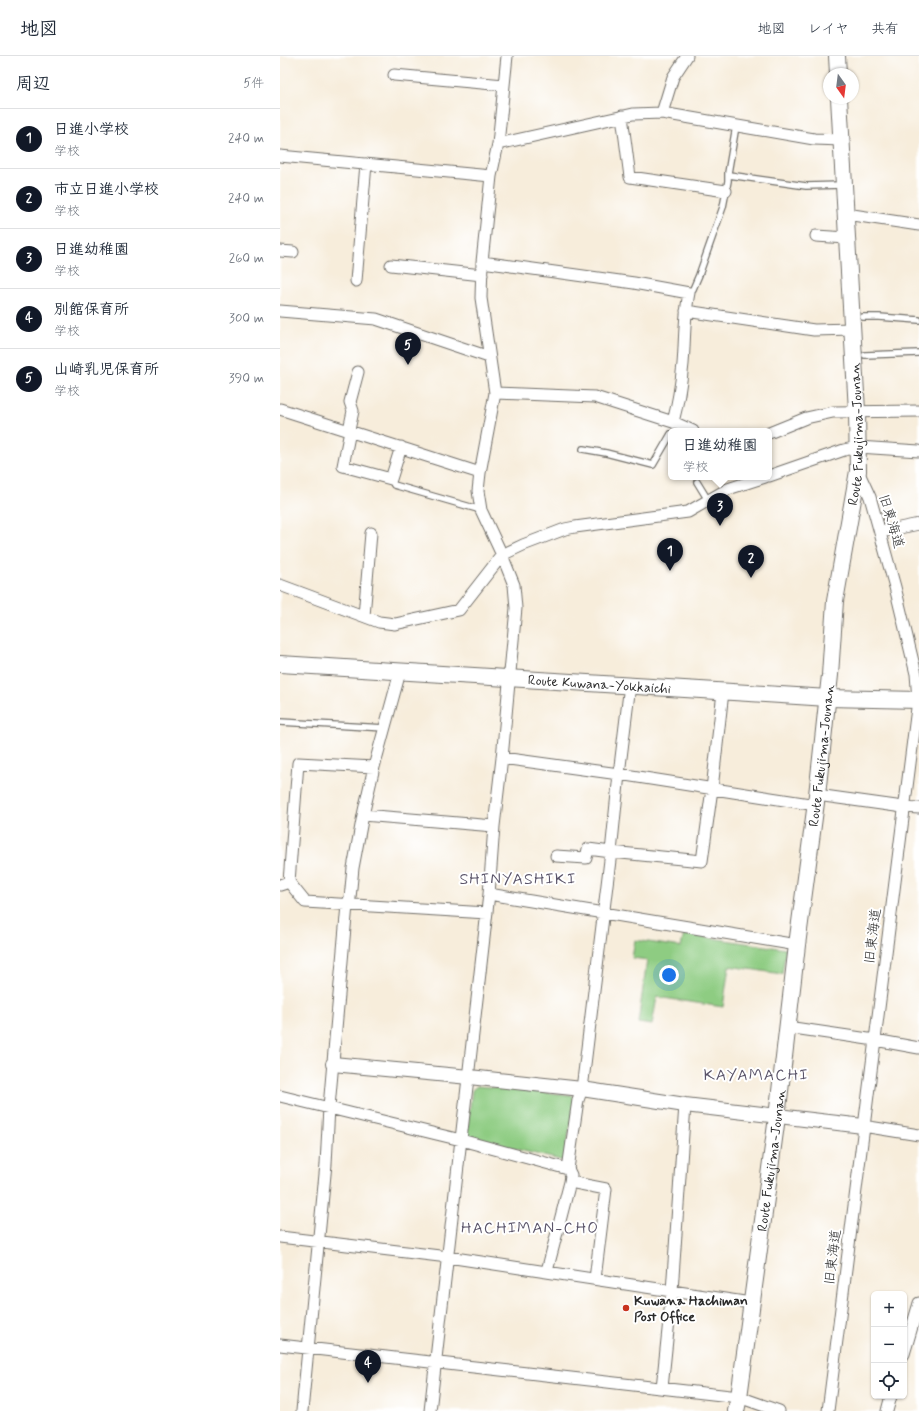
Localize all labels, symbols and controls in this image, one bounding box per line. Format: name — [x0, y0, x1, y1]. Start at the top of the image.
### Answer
text: 地図 — [20, 17, 58, 42]
text: 地図 — [758, 20, 786, 38]
text: レイヤ — [808, 20, 849, 38]
text: 共有 — [871, 20, 899, 38]
north arrow — [823, 68, 859, 104]
text: 周辺 — [16, 73, 50, 95]
text: 5件 — [243, 75, 264, 92]
text: 日進小学校 — [54, 120, 129, 140]
text: 1 — [26, 130, 32, 147]
text: 240 m — [228, 130, 264, 147]
text: 学校 — [54, 143, 80, 160]
text: 市立日進小学校 — [54, 180, 159, 200]
text: 2 — [26, 190, 32, 207]
text: 240 m — [228, 190, 264, 207]
text: 学校 — [54, 203, 80, 220]
text: 日進幼稚園 — [54, 240, 129, 260]
text: 3 — [26, 250, 32, 267]
text: 260 m — [229, 250, 264, 267]
text: 学校 — [54, 263, 80, 280]
text: 別館保育所 — [54, 300, 129, 320]
text: 4 — [25, 310, 33, 327]
text: 300 m — [229, 310, 264, 327]
text: 学校 — [54, 323, 80, 340]
pin: 5 — [395, 332, 421, 365]
text: 山崎乳児保育所 — [54, 360, 159, 380]
street label: Route Fukujima-Jounan — [844, 362, 868, 507]
text: 5 — [25, 370, 33, 387]
text: 390 m — [229, 370, 264, 387]
text: 学校 — [54, 383, 80, 400]
popup — [668, 428, 772, 480]
text: 日進幼稚園 — [682, 436, 758, 456]
text: 学校 — [682, 459, 709, 476]
street label: 旧東海道 — [874, 492, 908, 551]
pin: 3 — [707, 493, 733, 526]
pin: 1 — [657, 538, 683, 571]
pin: 2 — [738, 545, 764, 578]
street label: Route Kuwana-Yokkaichi — [527, 671, 672, 698]
street label: Route Fukujima-Jounan — [805, 684, 839, 828]
district label: SHINYASHIKI — [459, 869, 577, 890]
street label: 旧東海道 — [861, 907, 885, 965]
your location — [659, 965, 679, 985]
district label: KAYAMACHI — [703, 1065, 809, 1086]
street label: Route Fukujima-Jounan — [754, 1089, 790, 1233]
district label: HACHIMAN-CHO — [461, 1218, 599, 1239]
street label: 旧東海道 — [821, 1228, 845, 1286]
map controls — [871, 1291, 907, 1399]
button: + — [871, 1291, 907, 1327]
place label: Kuwana Hachiman Post Office — [634, 1292, 748, 1326]
marker: Kuwana Hachiman Post Office — [621, 1303, 631, 1313]
button: − — [871, 1327, 907, 1363]
pin: 4 — [355, 1350, 381, 1383]
button: locate — [871, 1363, 907, 1399]

